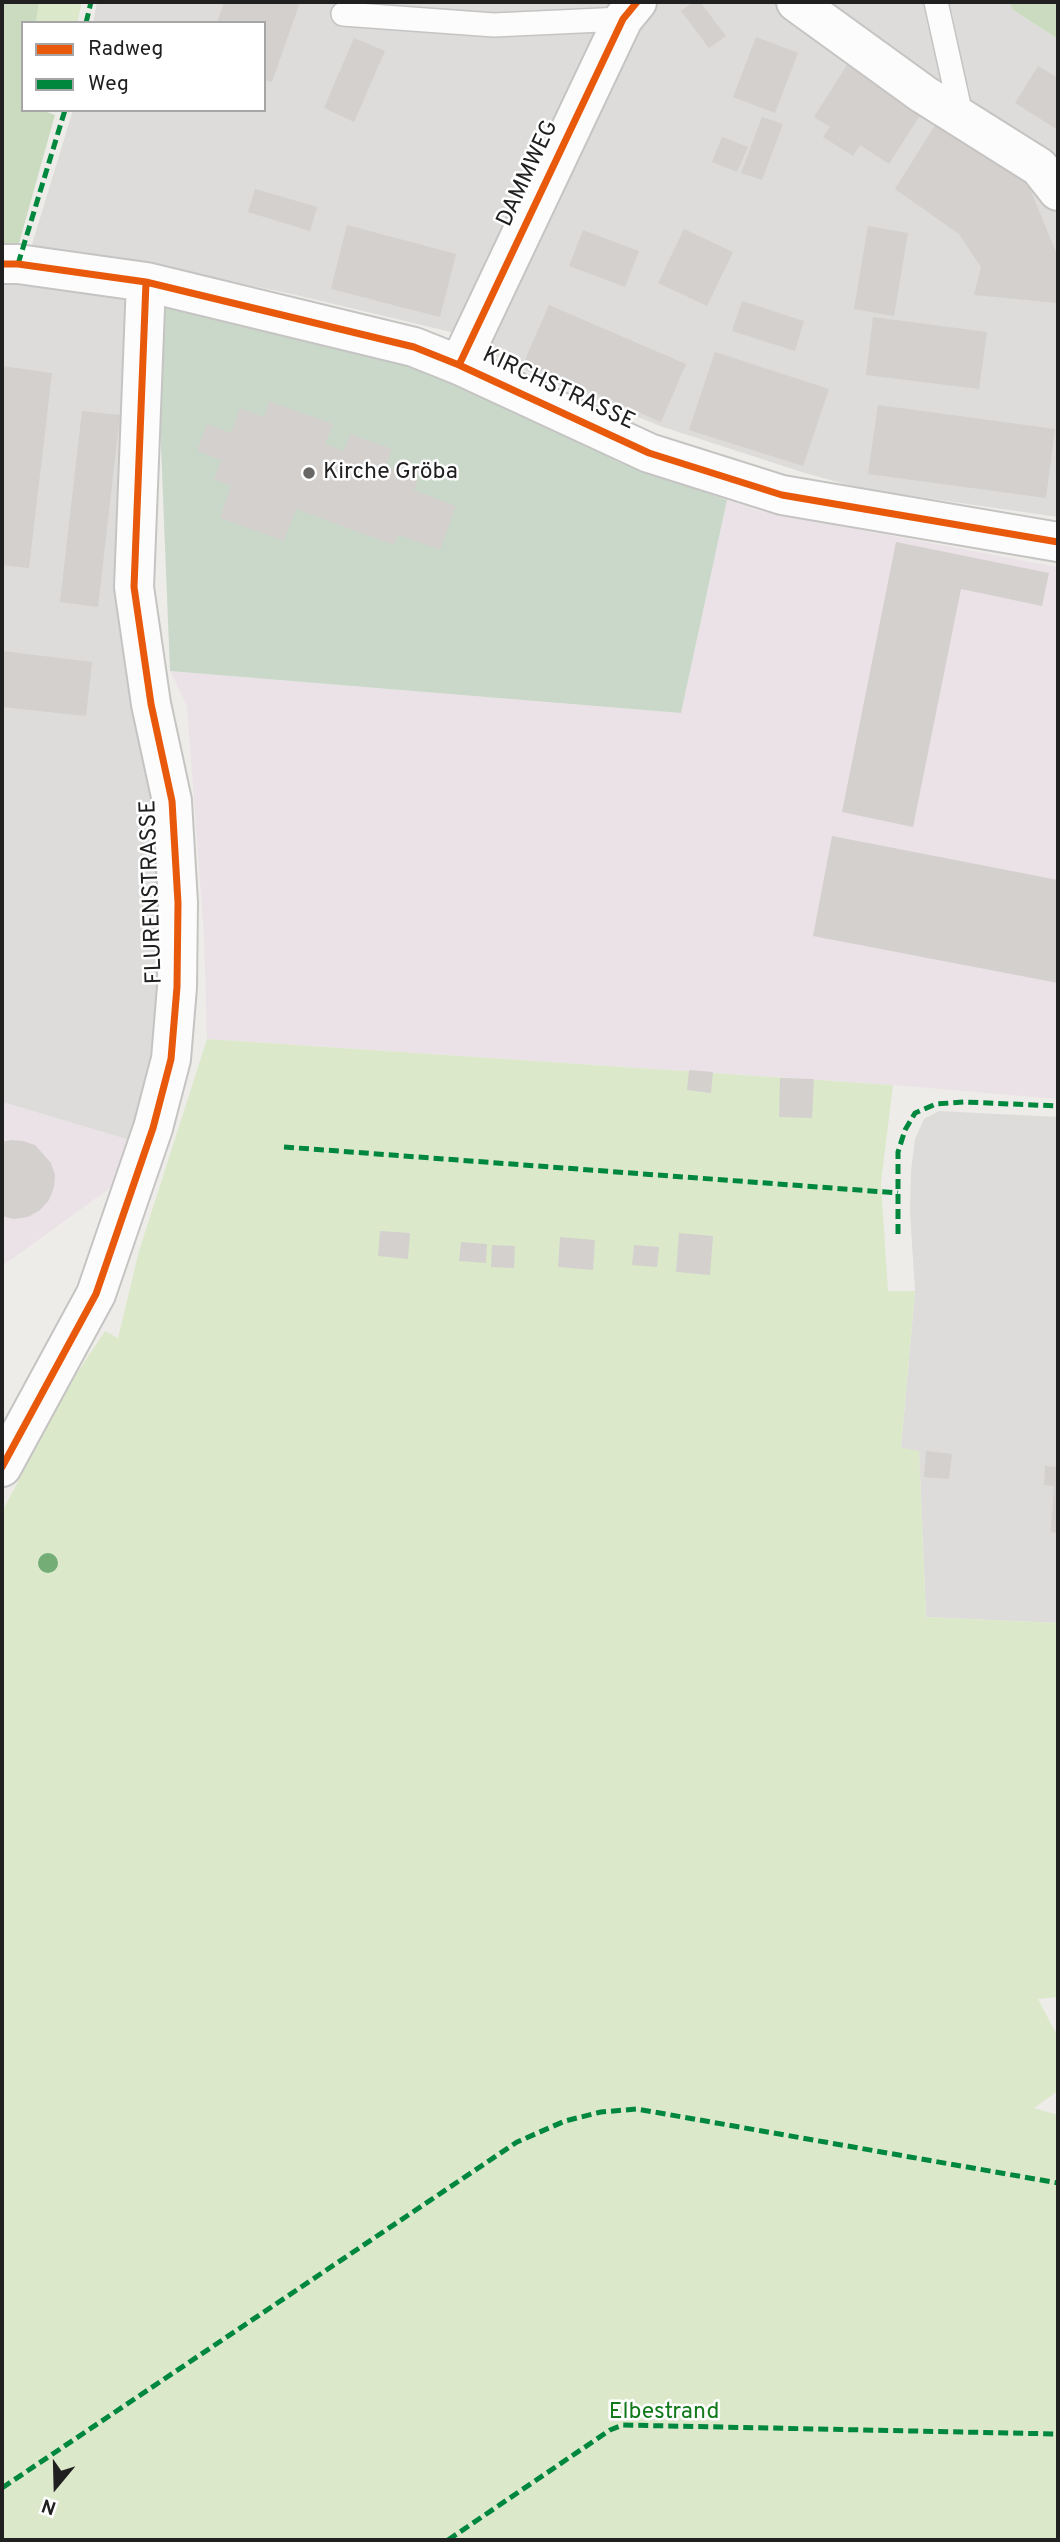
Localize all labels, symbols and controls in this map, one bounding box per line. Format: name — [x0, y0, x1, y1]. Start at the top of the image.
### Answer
legend — [21, 21, 266, 112]
text: Radweg — [88, 36, 163, 63]
text: Weg — [88, 71, 129, 98]
street label: DAMMWEG — [492, 116, 566, 232]
street label: KIRCHSTRASSE — [477, 343, 639, 437]
place label: Kirche Gröba — [323, 459, 458, 487]
marker: Kirche Gröba — [301, 465, 317, 481]
street label: FLURENSTRASSE — [136, 799, 170, 985]
park label: Elbestrand — [609, 2399, 719, 2427]
north arrow — [21, 2451, 91, 2521]
text: N — [39, 2492, 60, 2519]

